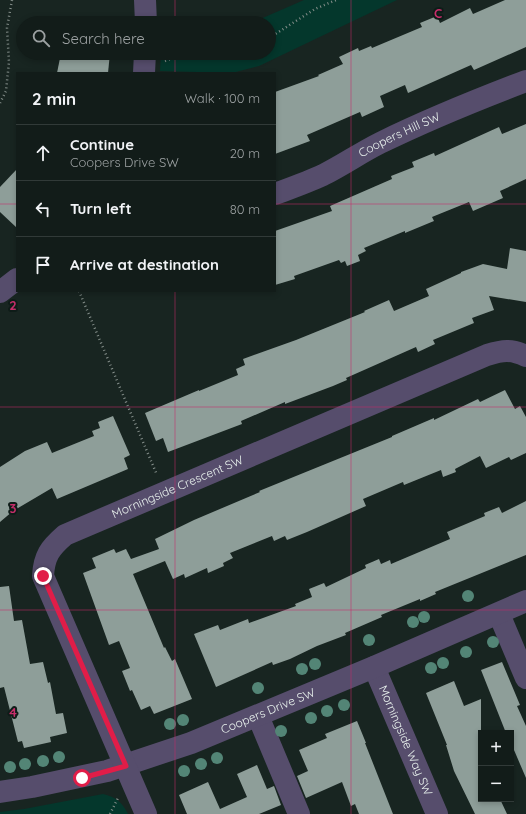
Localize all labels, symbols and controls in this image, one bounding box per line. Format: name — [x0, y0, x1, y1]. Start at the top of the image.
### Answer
text: C — [434, 5, 442, 21]
search box — [16, 16, 276, 60]
icon: search — [30, 27, 52, 49]
text: Search here — [62, 29, 145, 48]
text: 2 min — [32, 88, 76, 109]
text: Walk · 100 m — [184, 90, 260, 106]
street label: Coopers Hill SW — [356, 108, 442, 160]
text: Continue — [70, 135, 134, 154]
icon: ahead — [32, 142, 54, 164]
text: 20 m — [230, 145, 260, 161]
text: Coopers Drive SW — [70, 154, 179, 170]
icon: left — [32, 198, 54, 220]
text: Turn left — [70, 199, 132, 218]
text: 80 m — [230, 201, 260, 217]
icon: arrive — [32, 254, 54, 276]
text: Arrive at destination — [70, 255, 219, 274]
text: 2 — [9, 297, 17, 313]
street label: Morningside Crescent SW — [109, 452, 246, 521]
text: 3 — [10, 500, 17, 516]
route end — [34, 567, 52, 585]
street label: Morningside Way SW — [376, 683, 436, 798]
street label: Coopers Drive SW — [219, 684, 317, 737]
text: 4 — [9, 704, 17, 720]
map controls — [478, 730, 514, 802]
button: + — [478, 730, 514, 766]
button: − — [478, 766, 514, 802]
route start — [73, 769, 91, 787]

